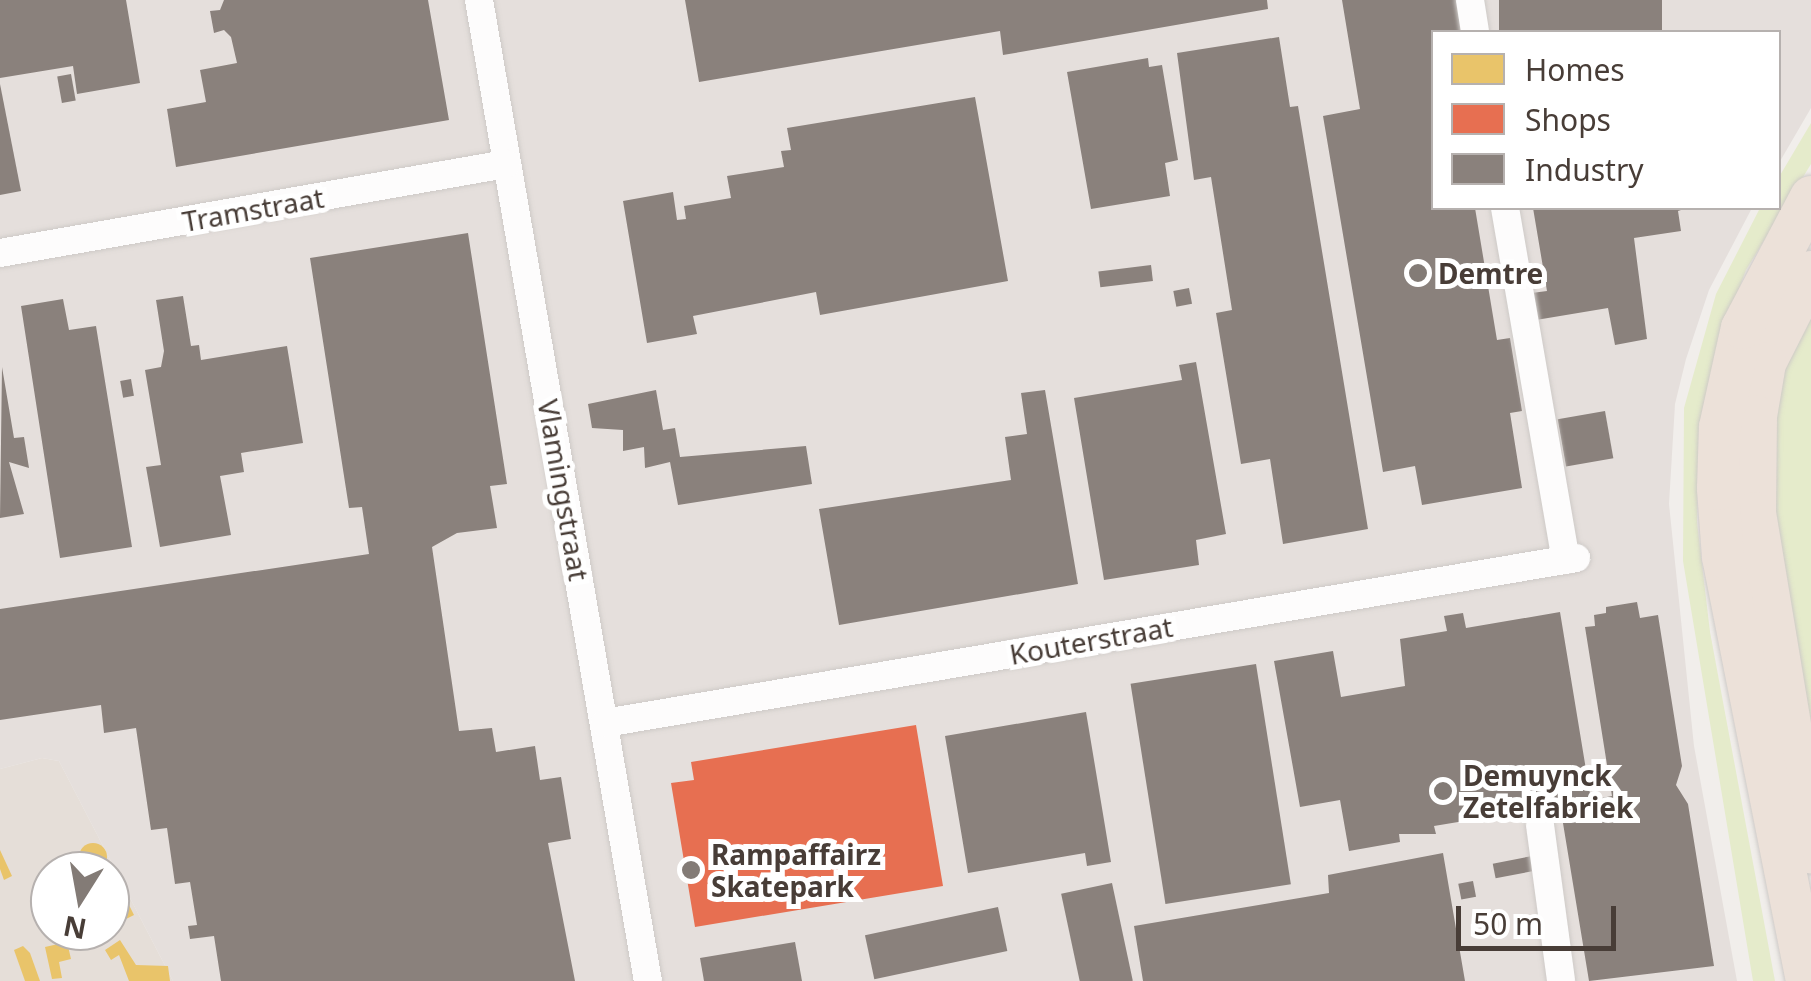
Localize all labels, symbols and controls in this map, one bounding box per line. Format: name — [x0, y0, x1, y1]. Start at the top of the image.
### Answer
legend — [1431, 30, 1781, 210]
text: Homes — [1525, 49, 1625, 90]
text: Shops — [1525, 99, 1611, 140]
text: Industry — [1525, 149, 1644, 190]
street label: Tramstraat — [180, 180, 326, 238]
place label: Demtre — [1438, 256, 1543, 290]
marker: Demtre — [1407, 262, 1429, 284]
street label: Vlamingstraat — [532, 397, 596, 583]
street label: Kouterstraat — [1007, 609, 1175, 671]
place label: Demuynck Zetelfabriek — [1463, 758, 1633, 824]
marker: Demuynck Zetelfabriek — [1432, 780, 1454, 802]
place label: Rampaffairz Skatepark — [711, 837, 881, 903]
north arrow — [30, 851, 130, 951]
marker: Rampaffairz Skatepark — [680, 859, 702, 881]
scale bar — [1461, 886, 1621, 948]
text: 50 m — [1473, 903, 1543, 944]
text: N — [60, 908, 89, 949]

